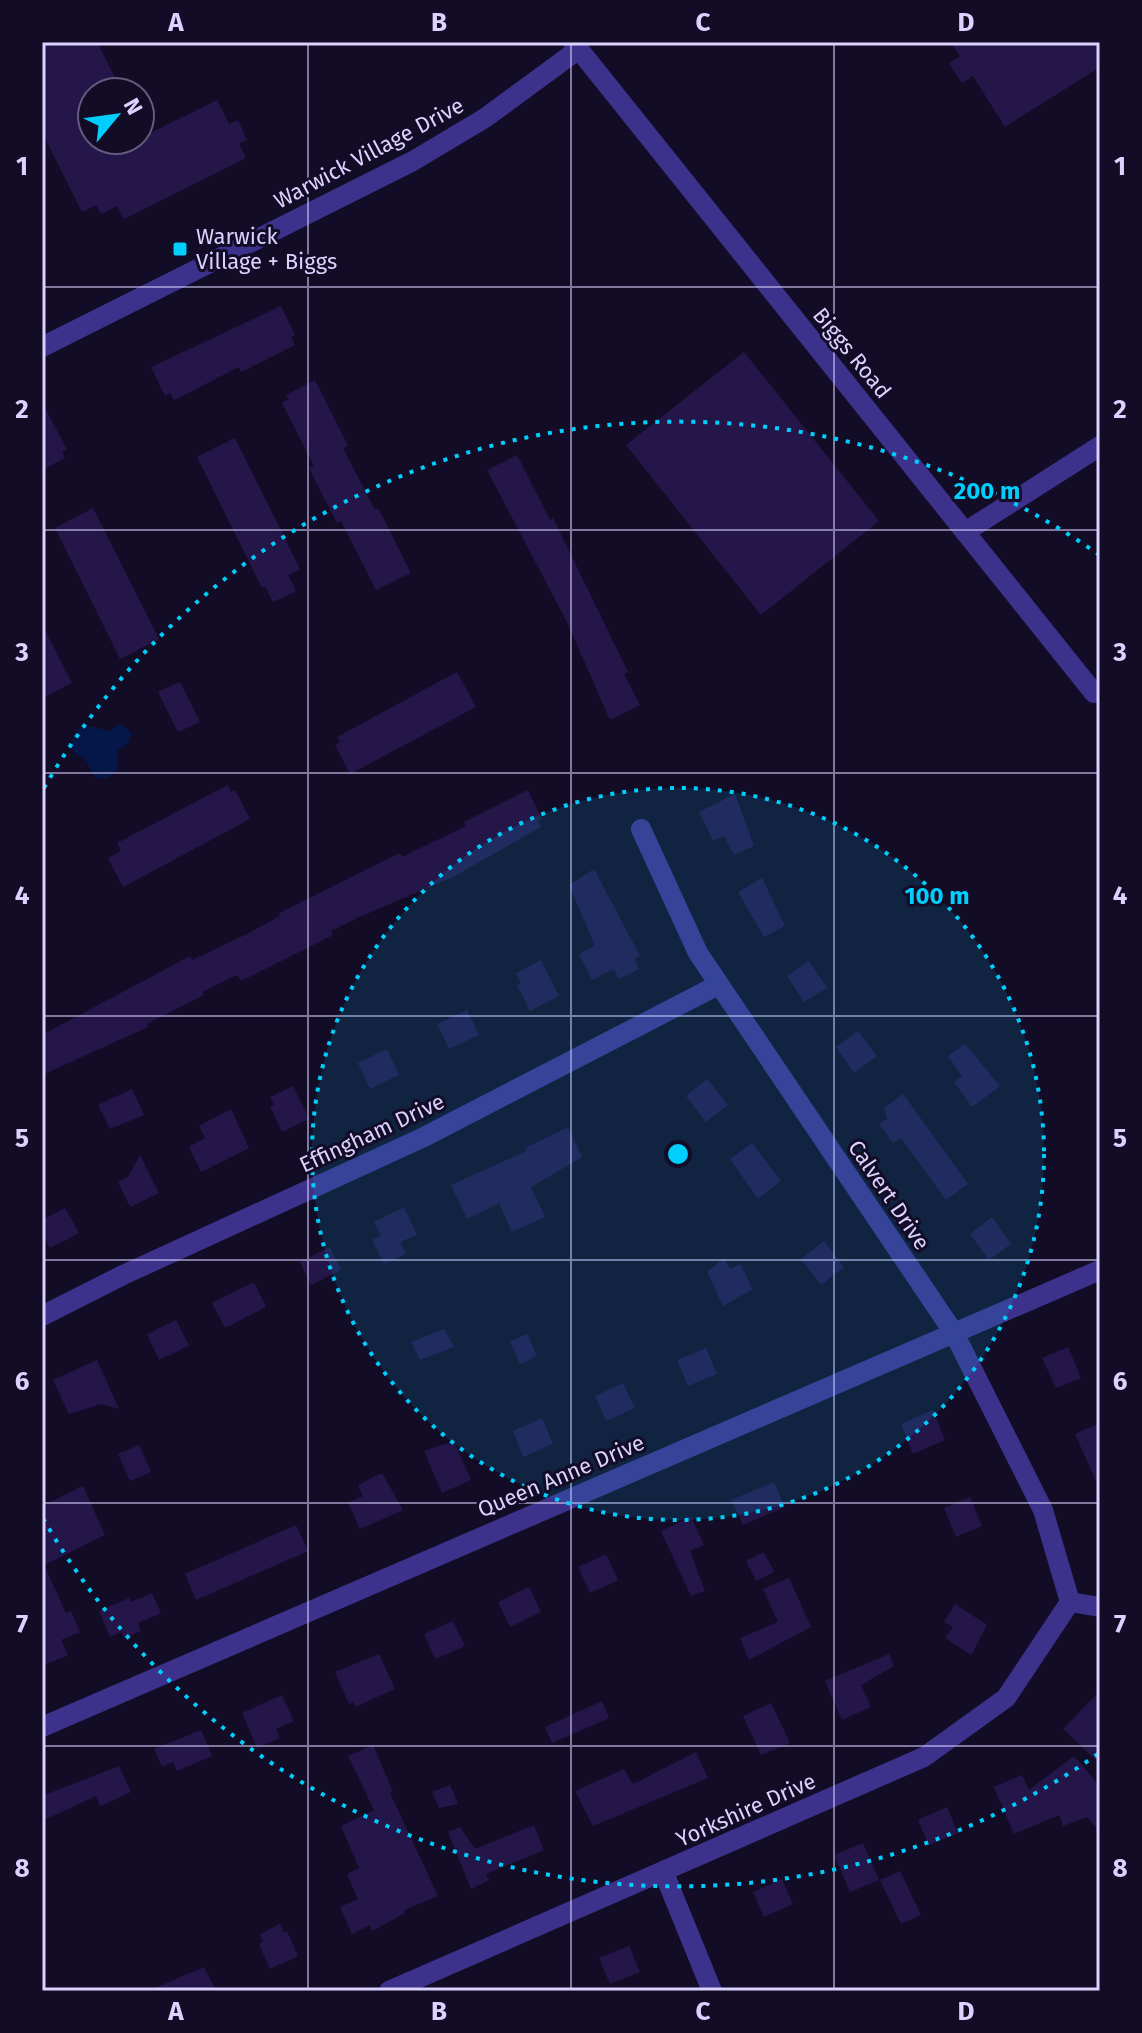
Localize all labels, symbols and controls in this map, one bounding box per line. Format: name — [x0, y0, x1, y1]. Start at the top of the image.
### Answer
text: A — [167, 7, 184, 38]
text: B — [431, 7, 447, 38]
text: C — [696, 7, 711, 38]
text: D — [958, 7, 975, 38]
north arrow — [76, 76, 156, 156]
street label: Warwick Village Drive — [269, 92, 469, 214]
text: N — [118, 94, 148, 119]
text: 1 — [16, 151, 28, 182]
text: 1 — [1114, 151, 1126, 182]
place label: Warwick Village + Biggs — [196, 223, 337, 275]
marker: Warwick Village + Biggs — [171, 240, 189, 258]
street label: Biggs Road — [807, 302, 897, 404]
text: 2 — [15, 394, 29, 425]
text: 2 — [1113, 394, 1127, 425]
text: 200 m — [954, 477, 1020, 505]
text: 3 — [14, 637, 29, 668]
text: 3 — [1112, 637, 1127, 668]
text: 4 — [15, 880, 30, 911]
text: 4 — [1113, 880, 1128, 911]
text: 100 m — [904, 882, 970, 910]
street label: Effingham Drive — [295, 1088, 449, 1178]
text: 5 — [15, 1123, 29, 1154]
text: 5 — [1113, 1123, 1127, 1154]
street label: Calvert Drive — [842, 1135, 936, 1255]
centre of rings — [664, 1140, 692, 1168]
text: 6 — [15, 1366, 30, 1397]
text: 6 — [1113, 1366, 1128, 1397]
street label: Queen Anne Drive — [474, 1429, 648, 1523]
text: 7 — [16, 1609, 28, 1640]
text: 7 — [1114, 1609, 1126, 1640]
street label: Yorkshire Drive — [672, 1767, 820, 1853]
text: 8 — [14, 1853, 30, 1884]
text: 8 — [1112, 1853, 1128, 1884]
text: A — [167, 1996, 184, 2027]
text: B — [431, 1996, 447, 2027]
text: C — [696, 1996, 711, 2027]
text: D — [958, 1996, 975, 2027]

